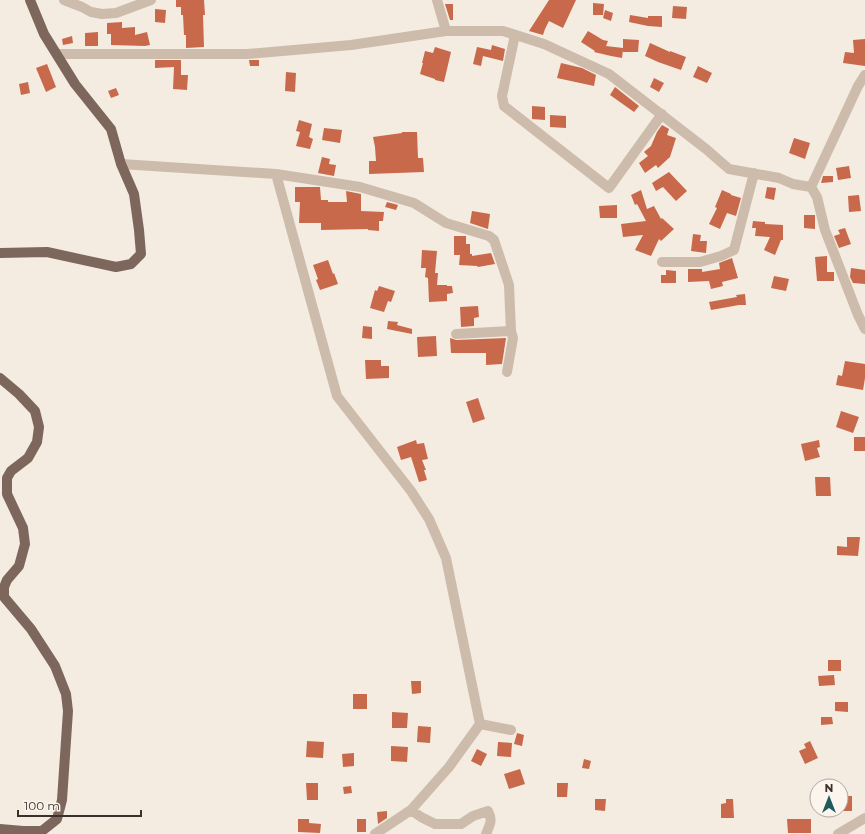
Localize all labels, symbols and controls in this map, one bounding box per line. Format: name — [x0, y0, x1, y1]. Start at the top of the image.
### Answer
north arrow — [809, 778, 849, 818]
text: N — [825, 781, 833, 795]
scale bar — [18, 792, 141, 818]
text: 100 m — [24, 798, 60, 813]

